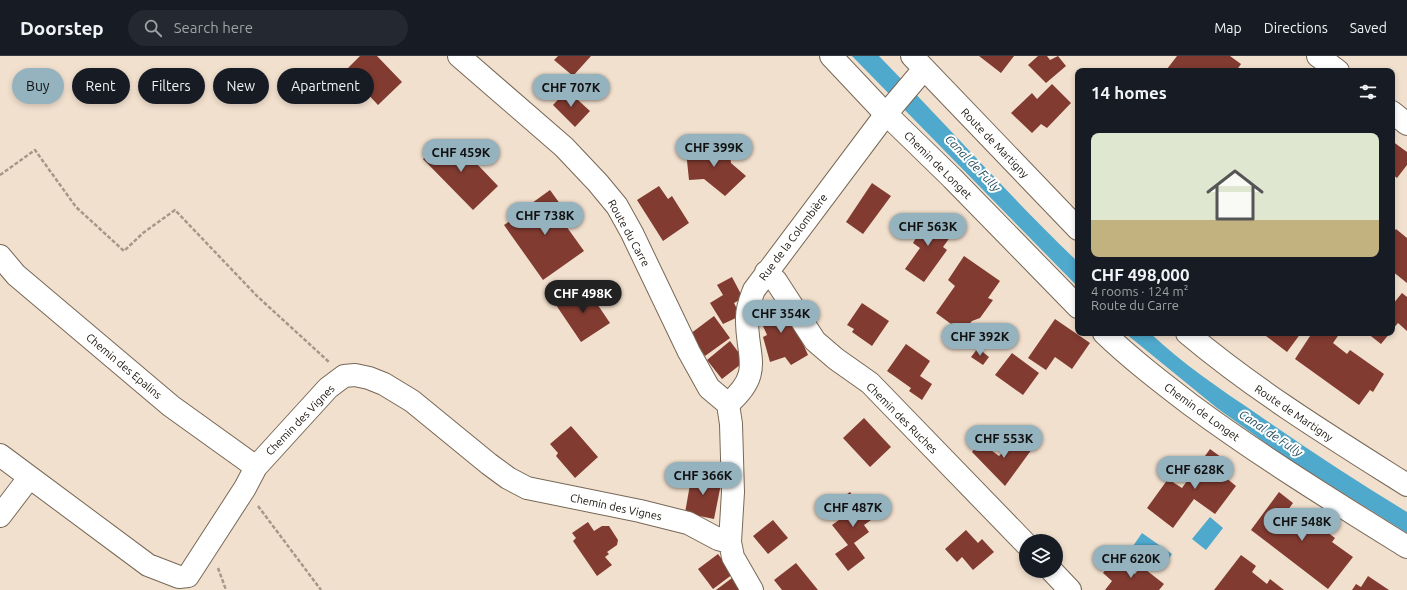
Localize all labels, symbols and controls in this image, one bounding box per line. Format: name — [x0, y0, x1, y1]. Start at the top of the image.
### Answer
search box — [128, 10, 408, 46]
text: Doorstep — [20, 17, 104, 39]
icon: search — [142, 17, 164, 39]
text: Search here — [174, 19, 253, 36]
text: Map — [1214, 20, 1242, 36]
text: Directions — [1264, 20, 1328, 36]
text: Saved — [1350, 20, 1387, 36]
chip: Buy — [12, 68, 64, 104]
chip: Rent — [72, 68, 130, 104]
chip: Filters — [138, 68, 205, 104]
chip: New — [213, 68, 269, 104]
chip: Apartment — [277, 68, 374, 104]
pin: CHF 707K — [530, 74, 612, 108]
text: CHF 707K — [542, 80, 600, 94]
icon: filters — [1357, 81, 1379, 103]
text: 14 homes — [1091, 83, 1167, 102]
street label: Route de Martigny — [959, 106, 1032, 181]
street label: Chemin de Longet — [902, 129, 975, 202]
water label: Canal de Fully — [943, 132, 1003, 194]
pin: CHF 399K — [673, 134, 755, 168]
pin: CHF 459K — [420, 139, 502, 173]
text: CHF 399K — [685, 140, 743, 154]
text: CHF 459K — [432, 145, 490, 159]
icon: home — [1199, 159, 1271, 231]
street label: Rue de la Colombière — [757, 191, 829, 283]
street label: Route du Carre — [606, 198, 652, 268]
pin: CHF 738K — [504, 202, 586, 236]
text: CHF 738K — [516, 208, 574, 222]
pin: CHF 563K — [887, 213, 969, 247]
text: CHF 563K — [899, 219, 957, 233]
text: CHF 498,000 — [1091, 265, 1189, 284]
pin: CHF 498K — [542, 280, 624, 314]
text: 4 rooms · 124 m² — [1091, 284, 1188, 298]
text: CHF 498K — [554, 286, 612, 300]
text: Route du Carre — [1091, 298, 1179, 312]
pin: CHF 354K — [740, 300, 822, 334]
text: CHF 354K — [752, 306, 810, 320]
pin: CHF 392K — [939, 323, 1021, 357]
text: CHF 392K — [951, 329, 1009, 343]
street label: Chemin des Epalins — [84, 331, 164, 401]
street label: Chemin des Ruches — [864, 380, 940, 456]
street label: Chemin de Longet — [1162, 381, 1243, 444]
street label: Chemin des Vignes — [263, 382, 337, 458]
street label: Route de Martigny — [1253, 382, 1336, 444]
water label: Canal de Fully — [1237, 407, 1305, 459]
pin: CHF 553K — [963, 425, 1045, 459]
text: CHF 553K — [975, 431, 1033, 445]
pin: CHF 628K — [1154, 456, 1236, 490]
pin: CHF 366K — [662, 462, 744, 496]
text: CHF 628K — [1166, 462, 1224, 476]
text: CHF 366K — [674, 468, 732, 482]
street label: Chemin des Vignes — [569, 491, 663, 523]
pin: CHF 487K — [812, 494, 894, 528]
text: CHF 487K — [824, 500, 882, 514]
pin: CHF 548K — [1261, 508, 1343, 542]
text: CHF 548K — [1273, 514, 1331, 528]
map controls — [1019, 534, 1063, 578]
button: layers — [1019, 534, 1063, 578]
pin: CHF 620K — [1090, 545, 1172, 579]
text: CHF 620K — [1102, 551, 1160, 565]

